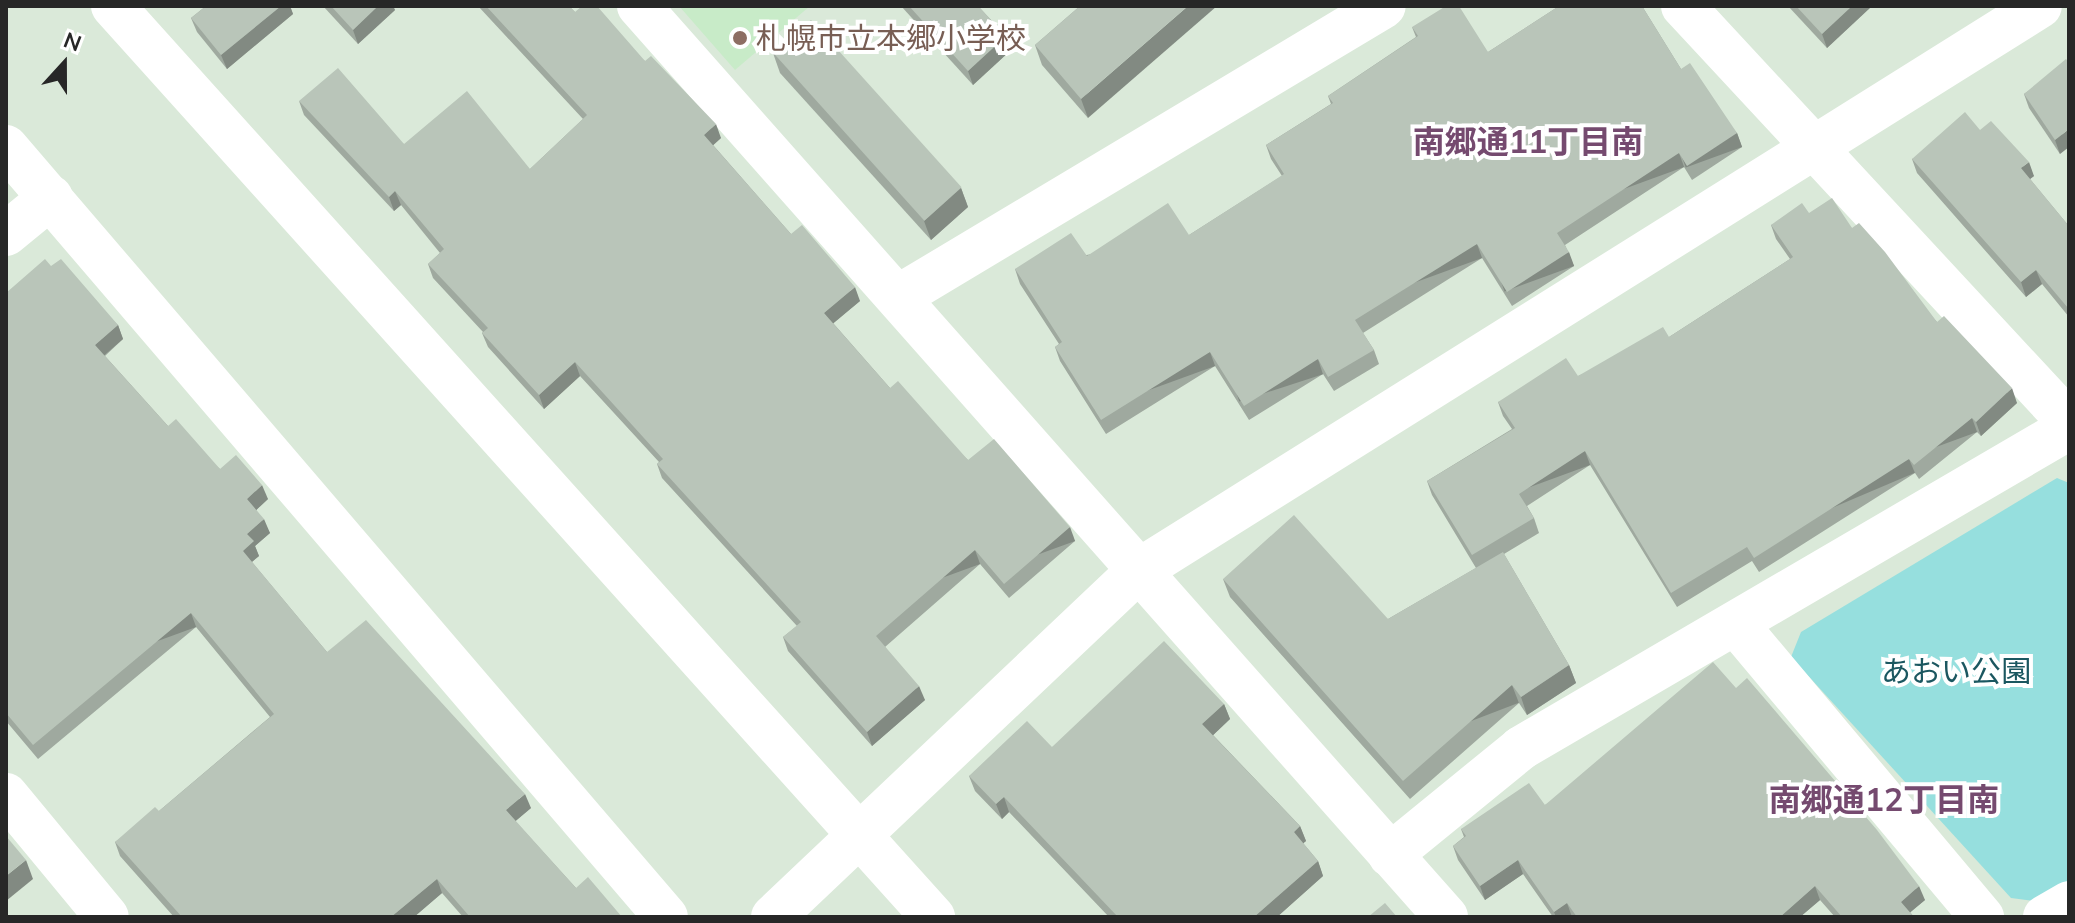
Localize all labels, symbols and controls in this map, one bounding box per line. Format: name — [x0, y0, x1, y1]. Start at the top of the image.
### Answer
place label: 札幌市立本郷小学校 — [756, 20, 1026, 56]
north arrow — [24, 24, 104, 104]
text: N — [60, 26, 85, 58]
marker: 札幌市立本郷小学校 — [731, 29, 749, 47]
district label: 南郷通11丁目南 — [1413, 122, 1643, 160]
park label: あおい公園 — [1881, 653, 2031, 689]
district label: 南郷通12丁目南 — [1769, 780, 1999, 818]

